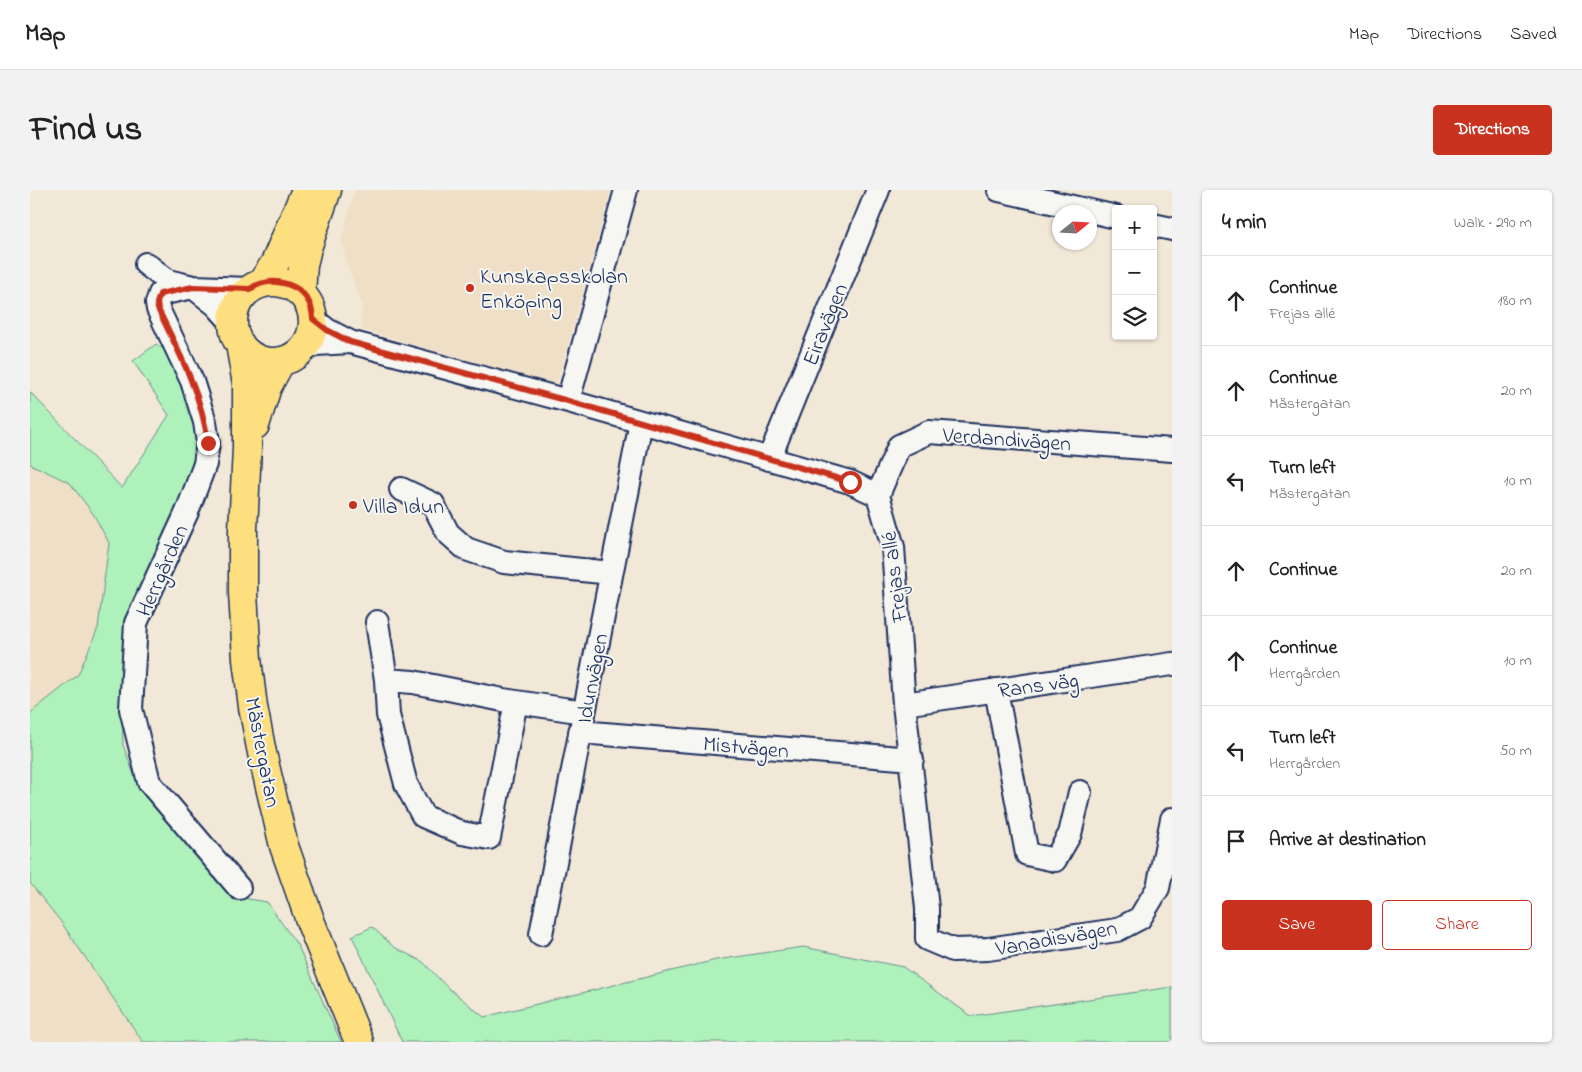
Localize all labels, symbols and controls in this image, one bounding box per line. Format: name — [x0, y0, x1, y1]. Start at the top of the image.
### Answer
text: Map — [25, 17, 66, 52]
text: Map — [1349, 22, 1379, 48]
text: Directions — [1407, 22, 1482, 48]
text: Saved — [1510, 22, 1557, 48]
text: Find us — [30, 105, 142, 156]
button: Directions — [1433, 105, 1552, 155]
north arrow — [1052, 205, 1097, 250]
map controls — [1112, 205, 1157, 340]
button: + — [1112, 205, 1157, 250]
text: 4 min — [1222, 208, 1266, 238]
text: Walk · 290 m — [1454, 211, 1532, 235]
button: − — [1112, 250, 1157, 295]
place label: Kunskapsskolan Enköping — [480, 262, 628, 320]
text: Continue — [1269, 275, 1337, 302]
street label: Eiravägen — [796, 279, 859, 371]
marker: Kunskapsskolan Enköping — [464, 282, 476, 294]
icon: ahead — [1222, 287, 1250, 315]
text: 180 m — [1498, 289, 1532, 313]
button: layers — [1112, 295, 1157, 340]
text: Frejas allé — [1269, 302, 1335, 326]
text: Continue — [1269, 365, 1337, 392]
icon: ahead — [1222, 377, 1250, 405]
text: 20 m — [1501, 379, 1532, 403]
text: Mästergatan — [1269, 392, 1350, 416]
street label: Verdandivägen — [940, 420, 1072, 462]
route end — [197, 432, 220, 455]
text: Turn left — [1269, 455, 1336, 482]
icon: left — [1222, 467, 1250, 495]
text: 10 m — [1504, 469, 1532, 493]
route start — [839, 471, 862, 494]
text: Mästergatan — [1269, 482, 1350, 506]
place label: Villa Idun — [362, 492, 444, 524]
marker: Villa Idun — [347, 499, 359, 511]
street label: Herrgården — [129, 520, 199, 623]
street label: Frejas allé — [875, 529, 918, 625]
icon: ahead — [1222, 557, 1250, 585]
text: Continue — [1269, 557, 1337, 584]
text: 20 m — [1501, 559, 1532, 583]
street label: Idunvägen — [570, 631, 619, 727]
text: Continue — [1269, 635, 1337, 662]
icon: ahead — [1222, 647, 1250, 675]
text: 10 m — [1504, 649, 1532, 673]
text: Herrgården — [1269, 662, 1340, 686]
street label: Rans väg — [996, 665, 1081, 709]
street label: Mästergatan — [234, 695, 287, 811]
text: Turn left — [1269, 725, 1336, 752]
street label: Mistvägen — [701, 729, 790, 770]
icon: left — [1222, 737, 1250, 765]
text: 50 m — [1500, 739, 1532, 763]
text: Herrgården — [1269, 752, 1340, 776]
icon: arrive — [1222, 827, 1250, 855]
text: Arrive at destination — [1269, 827, 1426, 854]
button: Save — [1222, 900, 1372, 950]
button: Share — [1382, 900, 1532, 950]
street label: Vanadisvägen — [992, 914, 1120, 968]

